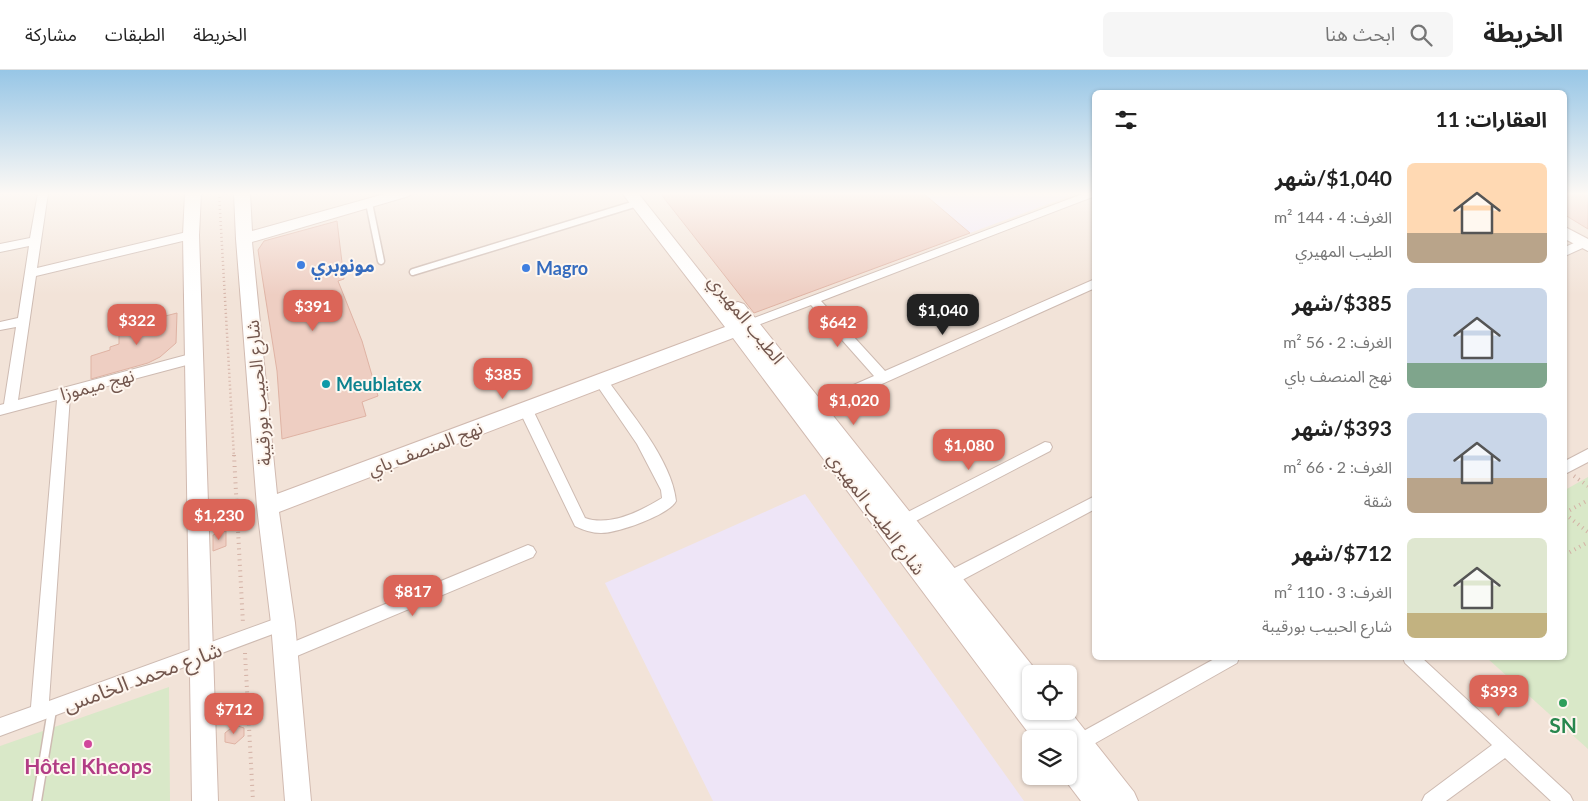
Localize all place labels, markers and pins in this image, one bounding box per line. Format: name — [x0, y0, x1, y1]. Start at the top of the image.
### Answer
place label: مونوبري — [311, 254, 375, 280]
place label: Magro — [536, 257, 588, 279]
marker: مونوبري — [295, 259, 307, 271]
marker: Magro — [520, 262, 532, 274]
pin: $391 — [283, 290, 343, 332]
pin: $1,040 — [902, 294, 984, 336]
pin: $322 — [107, 304, 167, 346]
pin: $642 — [808, 306, 868, 348]
pin: $385 — [473, 358, 533, 400]
place label: Meublatex — [336, 373, 422, 395]
marker: Meublatex — [320, 378, 332, 390]
pin: $1,020 — [813, 384, 895, 426]
pin: $1,080 — [928, 428, 1010, 471]
pin: $1,230 — [178, 498, 260, 541]
pin: $817 — [383, 574, 443, 617]
pin: $393 — [1469, 674, 1529, 717]
pin: $712 — [204, 692, 264, 735]
marker: SN — [1557, 697, 1569, 709]
place label: SN — [1549, 712, 1577, 737]
marker: Hôtel Kheops — [82, 738, 94, 750]
place label: Hôtel Kheops — [24, 753, 152, 778]

